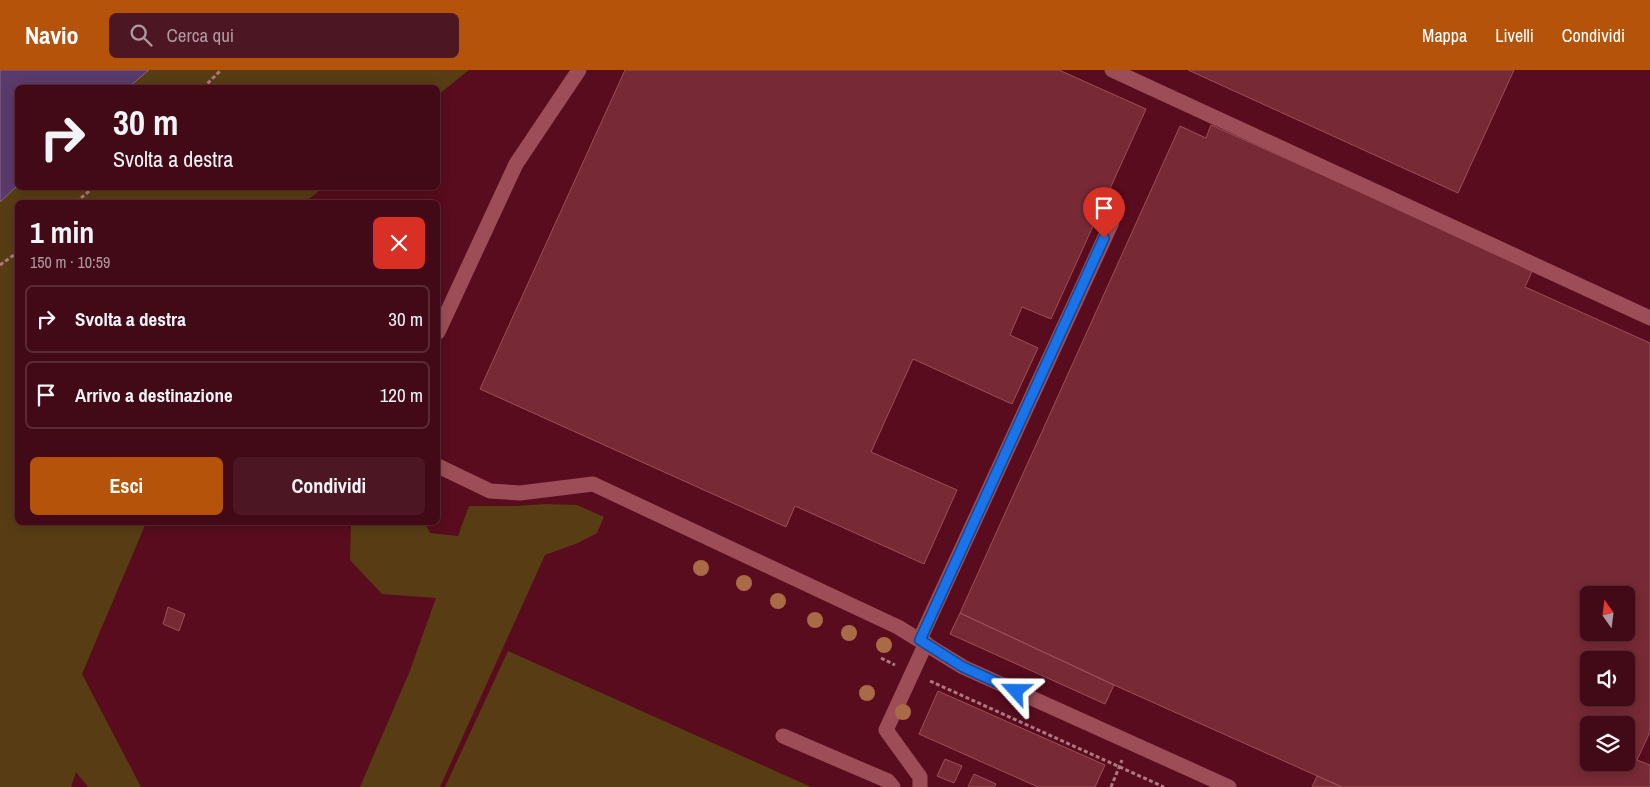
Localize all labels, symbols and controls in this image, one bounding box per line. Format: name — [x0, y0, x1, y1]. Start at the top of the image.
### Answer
search box — [109, 13, 459, 58]
text: Navio — [25, 19, 79, 51]
icon: search — [127, 21, 155, 49]
text: Cerca qui — [167, 22, 234, 48]
text: Mappa — [1422, 23, 1467, 48]
text: Livelli — [1495, 23, 1534, 48]
text: Condividi — [1562, 23, 1625, 48]
text: 30 m — [113, 99, 178, 146]
icon: right — [30, 105, 95, 170]
text: Svolta a destra — [113, 144, 233, 174]
pin — [1083, 187, 1125, 238]
icon: arrive — [1090, 194, 1118, 222]
text: 1 min — [30, 212, 94, 252]
button: close — [373, 217, 425, 269]
text: 150 m · 10:59 — [30, 251, 110, 273]
icon: right — [32, 305, 60, 333]
text: Svolta a destra — [75, 306, 186, 332]
text: 30 m — [388, 306, 423, 332]
icon: arrive — [32, 381, 60, 409]
text: Arrivo a destinazione — [75, 382, 233, 408]
text: 120 m — [380, 382, 423, 408]
button: Esci — [30, 457, 223, 515]
button: Condividi — [233, 457, 425, 515]
north arrow — [1580, 586, 1635, 641]
map controls — [1580, 586, 1635, 771]
button: sound — [1580, 651, 1635, 706]
position arrow — [989, 664, 1041, 716]
button: layers — [1580, 716, 1635, 771]

